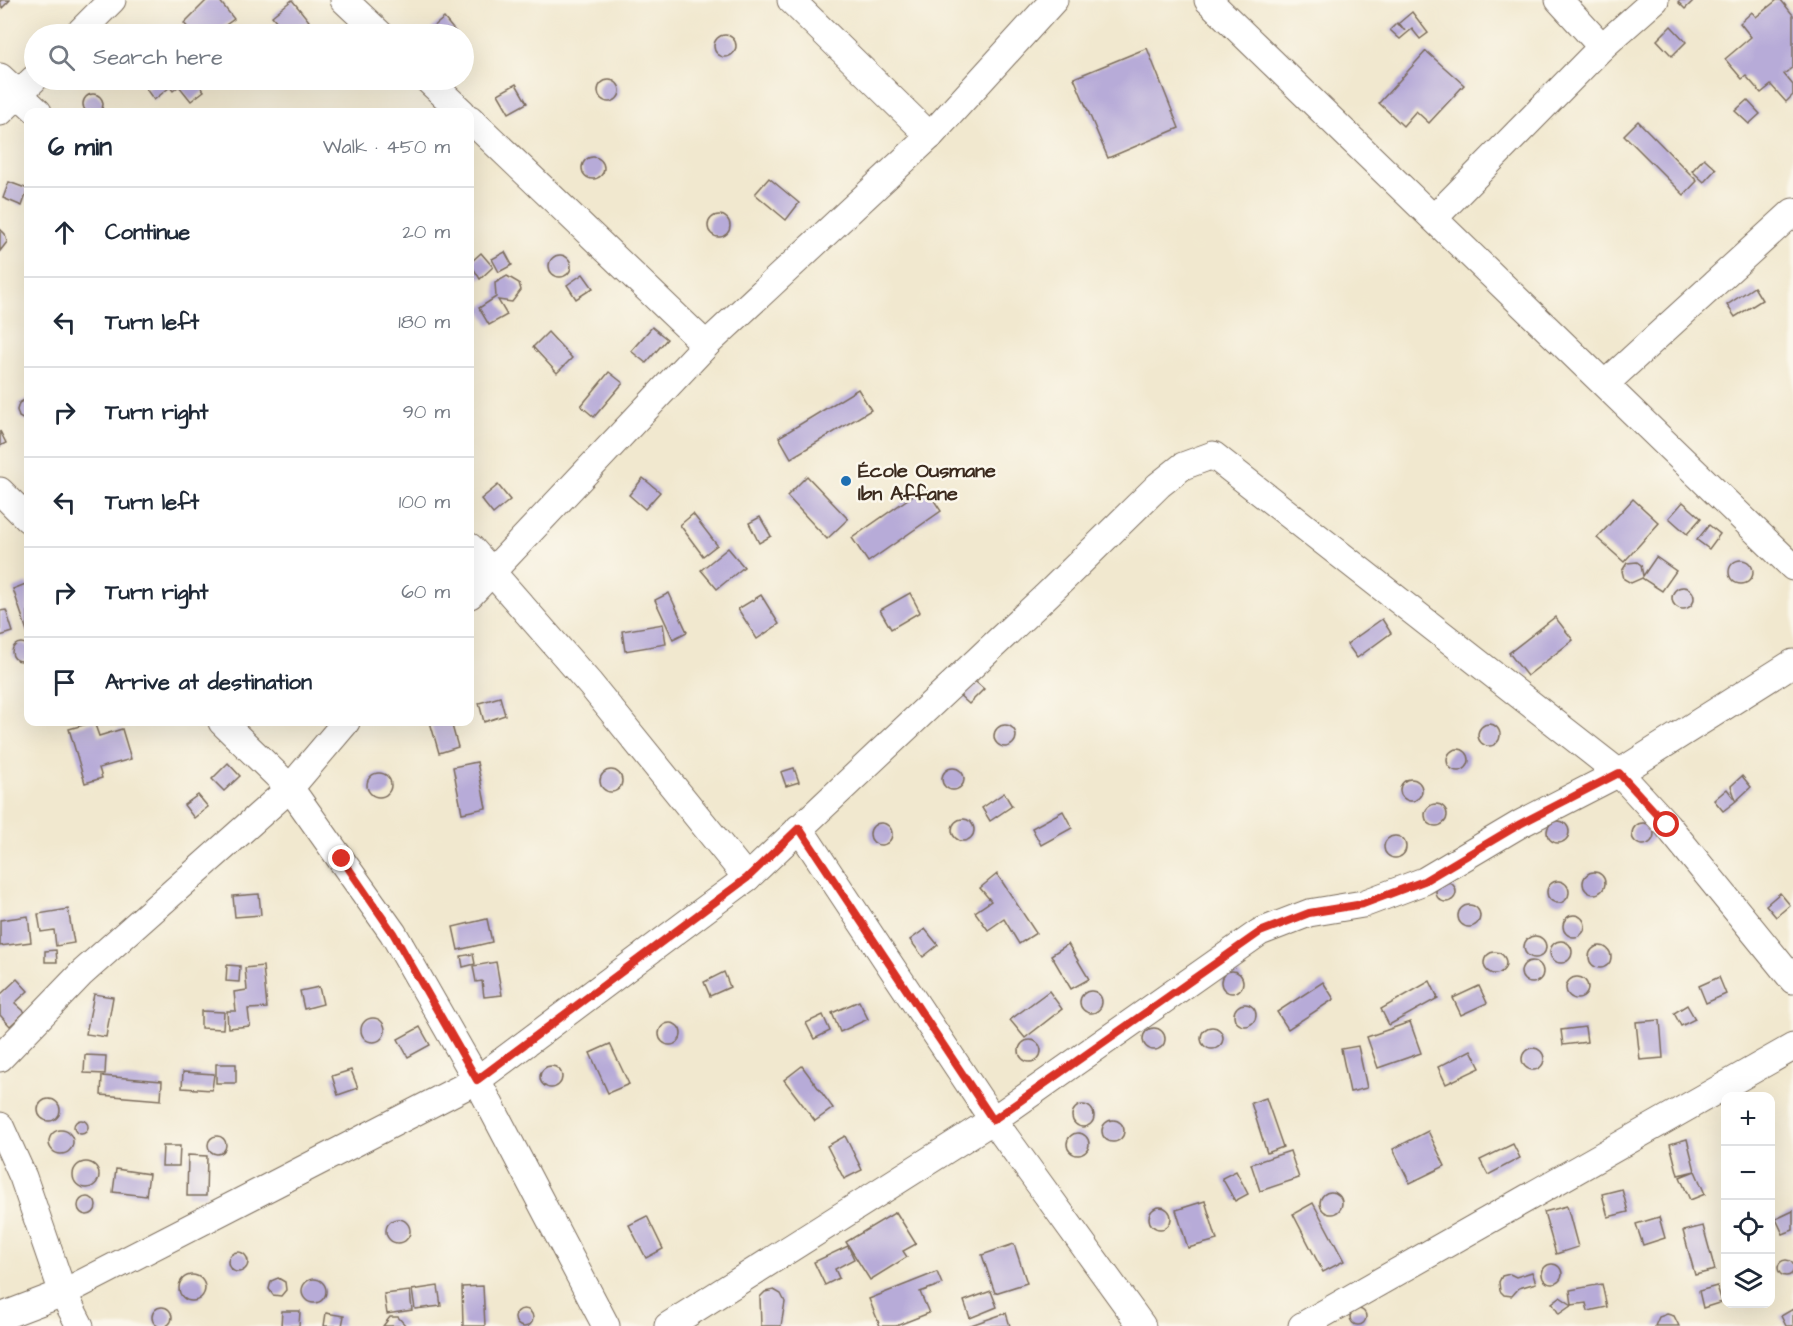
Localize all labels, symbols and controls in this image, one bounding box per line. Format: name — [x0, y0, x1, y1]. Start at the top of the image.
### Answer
search box — [24, 24, 474, 90]
icon: search — [45, 41, 78, 74]
text: Search here — [93, 42, 223, 73]
text: 6 min — [48, 129, 112, 165]
text: Walk · 450 m — [323, 133, 450, 161]
icon: ahead — [48, 216, 81, 249]
text: Continue — [105, 217, 190, 248]
text: 20 m — [402, 218, 450, 246]
icon: left — [48, 306, 81, 339]
text: Turn left — [105, 307, 199, 338]
text: 180 m — [398, 308, 450, 336]
icon: right — [48, 396, 81, 429]
text: Turn right — [105, 397, 208, 428]
text: 90 m — [402, 398, 450, 426]
place label: École Ousmane Ibn Affane — [858, 457, 996, 508]
marker: École Ousmane Ibn Affane — [839, 474, 853, 488]
icon: left — [48, 486, 81, 519]
text: Turn left — [105, 487, 199, 518]
text: 100 m — [399, 488, 450, 516]
icon: right — [48, 576, 81, 609]
text: Turn right — [105, 577, 208, 608]
text: 60 m — [401, 578, 450, 606]
icon: arrive — [48, 666, 81, 699]
text: Arrive at destination — [105, 667, 312, 698]
route start — [1653, 811, 1679, 837]
route end — [328, 845, 354, 871]
map controls — [1721, 1092, 1775, 1308]
button: + — [1721, 1092, 1775, 1146]
button: − — [1721, 1146, 1775, 1200]
button: locate — [1721, 1200, 1775, 1254]
button: layers — [1721, 1254, 1775, 1308]

